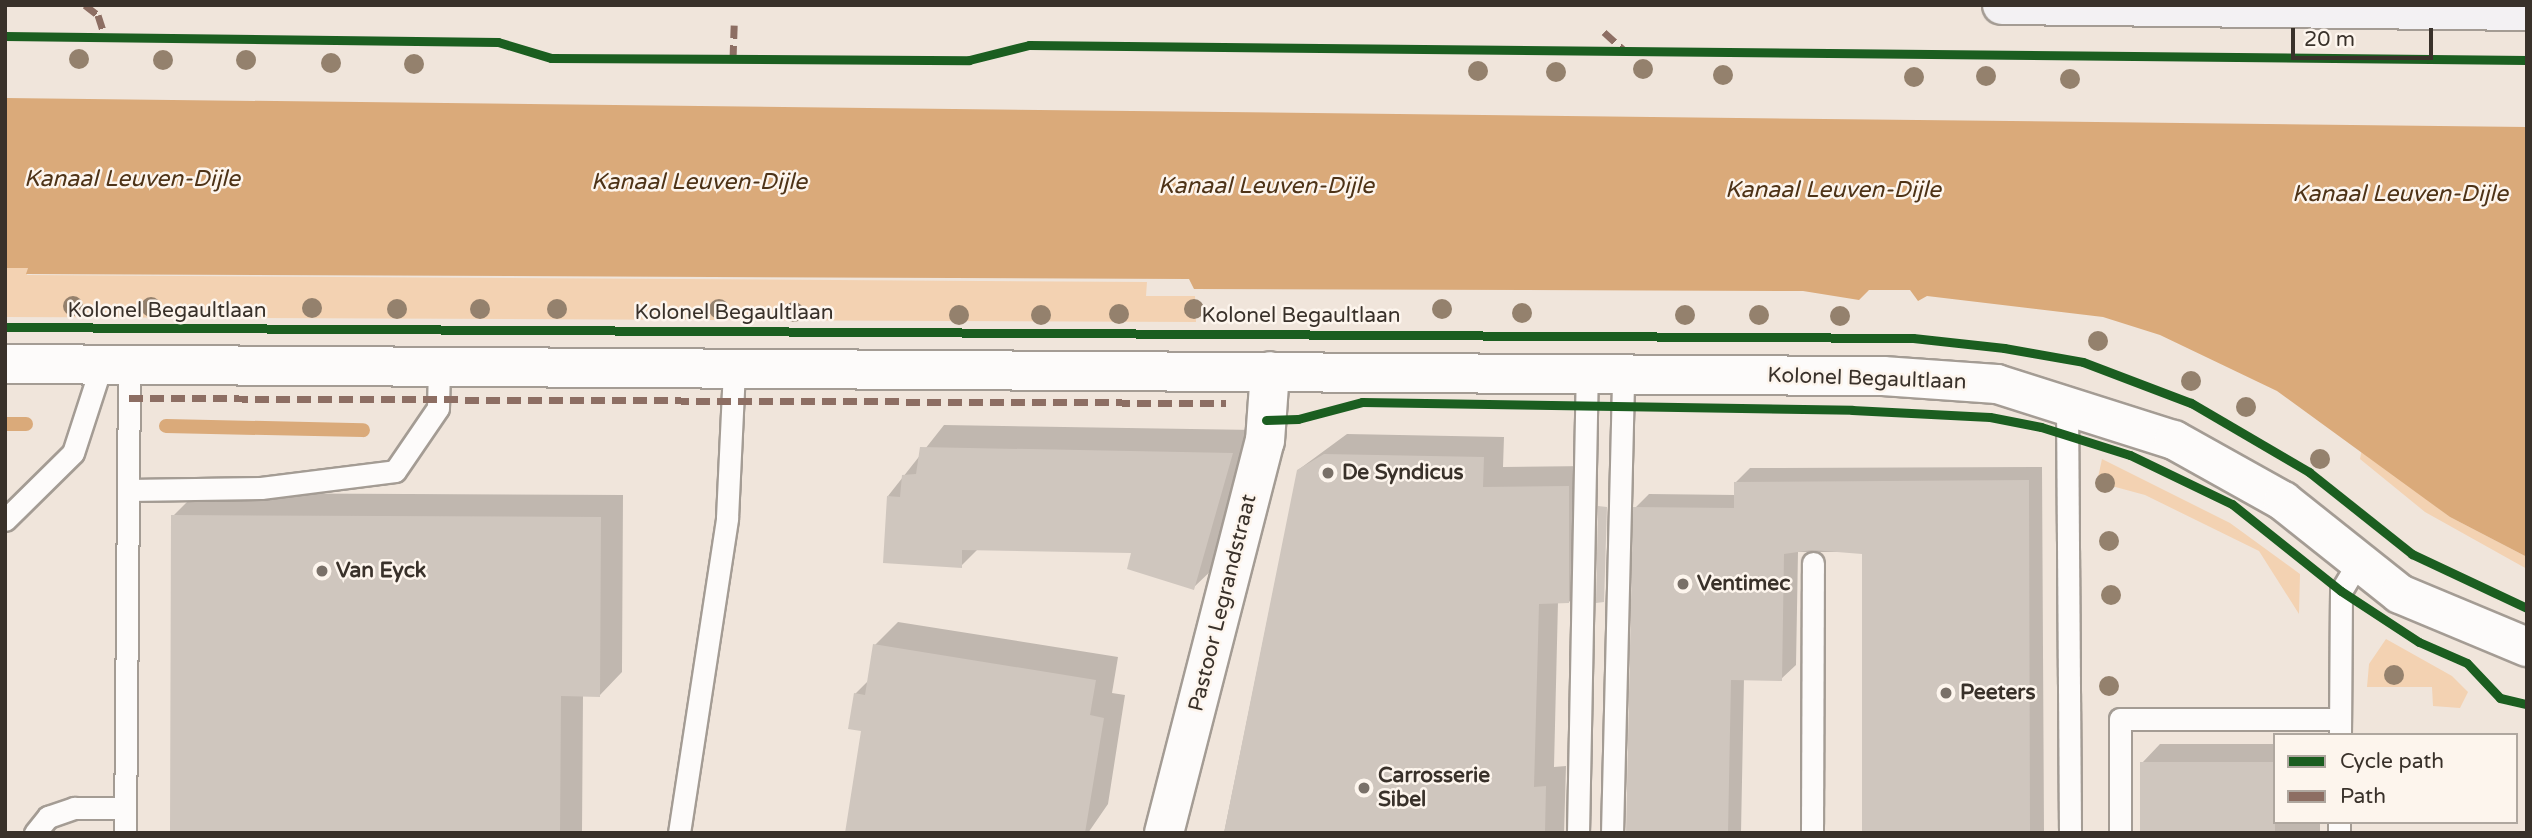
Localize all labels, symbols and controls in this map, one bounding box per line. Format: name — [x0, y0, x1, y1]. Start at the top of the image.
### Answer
scale bar — [2294, 14, 2436, 58]
text: 20 m — [2304, 27, 2355, 52]
water label: Kanaal Leuven-Dijle — [24, 165, 240, 193]
water label: Kanaal Leuven-Dijle — [591, 168, 807, 196]
water label: Kanaal Leuven-Dijle — [1158, 172, 1374, 200]
water label: Kanaal Leuven-Dijle — [1725, 176, 1941, 204]
water label: Kanaal Leuven-Dijle — [2292, 180, 2508, 208]
street label: Kolonel Begaultlaan — [67, 298, 267, 324]
street label: Kolonel Begaultlaan — [634, 300, 834, 326]
street label: Kolonel Begaultlaan — [1201, 303, 1401, 329]
street label: Kolonel Begaultlaan — [1767, 363, 1967, 395]
place label: De Syndicus — [1342, 460, 1464, 486]
marker: De Syndicus — [1320, 465, 1336, 481]
street label: Pastoor Legrandstraat — [1184, 492, 1262, 714]
place label: Van Eyck — [336, 558, 426, 584]
marker: Van Eyck — [314, 563, 330, 579]
place label: Ventimec — [1697, 571, 1790, 597]
marker: Ventimec — [1675, 576, 1691, 592]
place label: Peeters — [1960, 680, 2035, 706]
marker: Peeters — [1938, 685, 1954, 701]
legend — [2273, 733, 2518, 824]
text: Cycle path — [2340, 749, 2444, 774]
place label: Carrosserie Sibel — [1378, 763, 1490, 813]
marker: Carrosserie Sibel — [1356, 780, 1372, 796]
text: Path — [2340, 784, 2386, 809]

